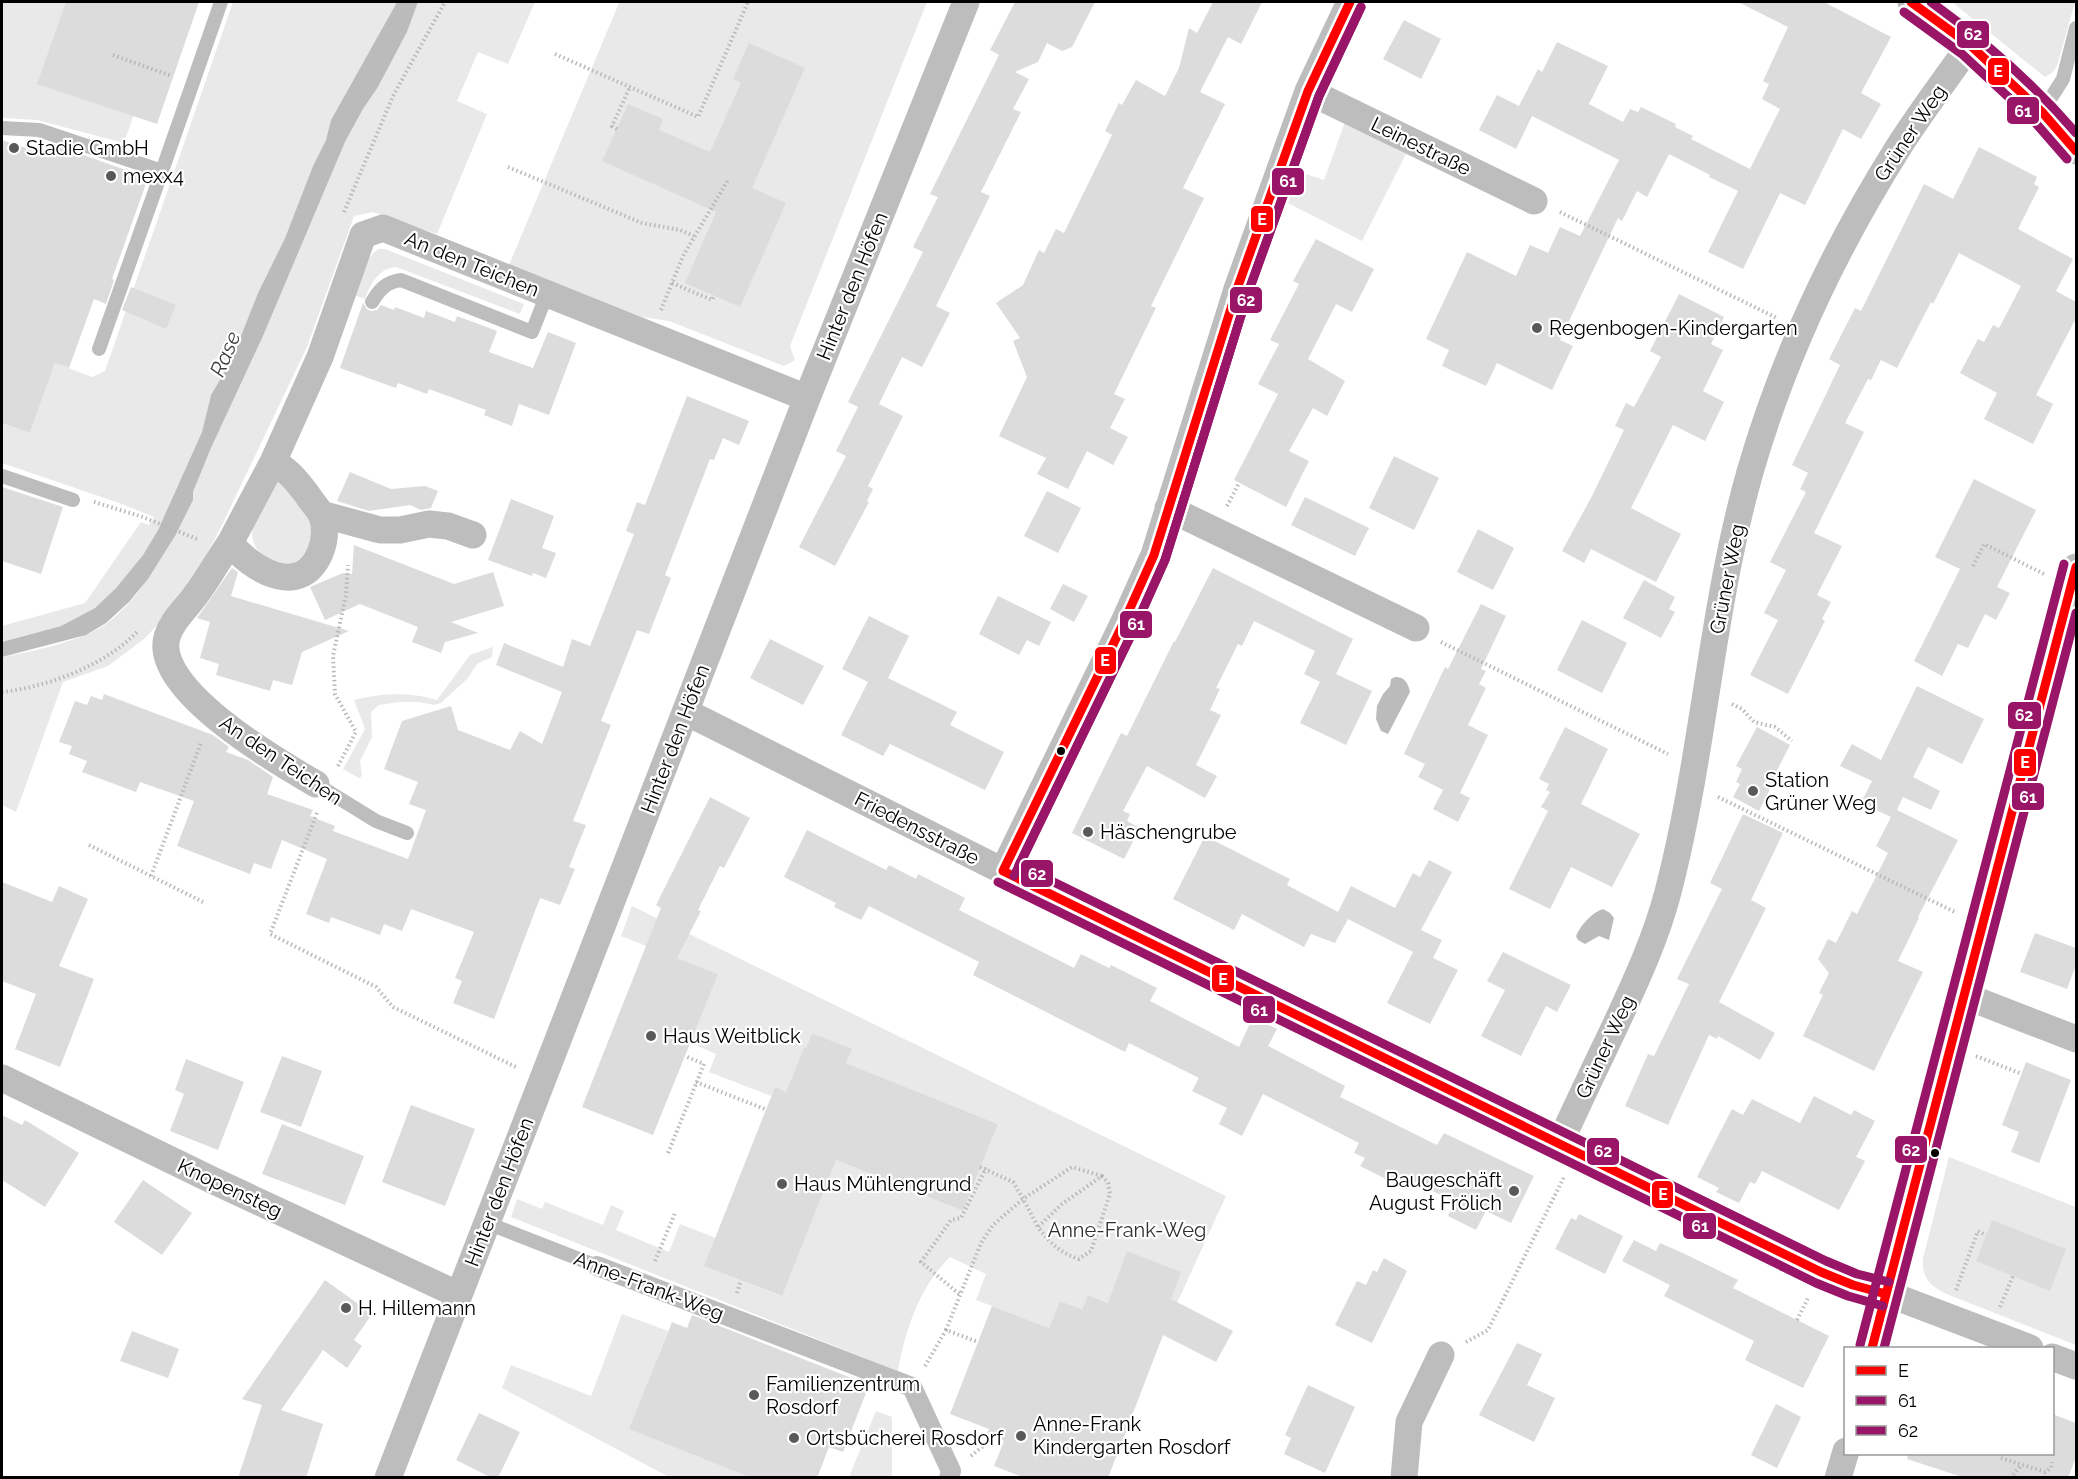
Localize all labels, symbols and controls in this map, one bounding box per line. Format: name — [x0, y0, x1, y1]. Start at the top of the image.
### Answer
line badge: 62 — [1956, 20, 1990, 49]
text: 62 — [1964, 25, 1982, 44]
line badge: E — [1987, 57, 2010, 86]
text: E — [1993, 62, 2003, 81]
street label: Grüner Weg — [1869, 80, 1951, 186]
line badge: 61 — [2006, 96, 2040, 125]
text: 61 — [2014, 102, 2032, 121]
street label: Leinestraße — [1367, 112, 1475, 181]
place label: Stadie GmbH — [26, 136, 149, 160]
marker: Stadie GmbH — [7, 141, 21, 155]
place label: mexx4 — [123, 164, 184, 188]
line badge: 61 — [1271, 167, 1305, 196]
marker: mexx4 — [104, 169, 118, 183]
text: 61 — [1279, 172, 1297, 191]
line badge: E — [1250, 205, 1274, 233]
street label: Hinter den Höfen — [811, 208, 893, 364]
text: E — [1257, 210, 1267, 229]
street label: An den Teichen — [401, 226, 543, 302]
line badge: 62 — [1229, 286, 1263, 314]
text: 62 — [1237, 291, 1255, 310]
place label: Regenbogen-Kindergarten — [1549, 316, 1798, 340]
marker: Regenbogen-Kindergarten — [1530, 321, 1544, 335]
water label: Rase — [204, 328, 246, 380]
street label: Grüner Weg — [1705, 522, 1749, 636]
line badge: 61 — [1119, 610, 1153, 639]
text: 61 — [1127, 615, 1145, 634]
line badge: E — [1094, 646, 1117, 675]
text: E — [1100, 651, 1110, 670]
street label: Hinter den Höfen — [636, 661, 714, 817]
line badge: 62 — [2007, 701, 2042, 730]
text: 62 — [2015, 706, 2033, 725]
street label: An den Teichen — [215, 710, 347, 810]
unlabelled marker — [1055, 745, 1067, 757]
line badge: E — [2013, 748, 2037, 777]
text: E — [2020, 753, 2030, 772]
place label: Station Grüner Weg — [1765, 768, 1876, 815]
line badge: 61 — [2011, 782, 2045, 811]
marker: Station Grüner Weg — [1746, 784, 1760, 798]
street label: Friedensstraße — [851, 786, 984, 870]
text: 61 — [2019, 788, 2037, 807]
place label: Häschengrube — [1100, 820, 1237, 844]
marker: Häschengrube — [1081, 825, 1095, 839]
line badge: 62 — [1020, 859, 1054, 888]
text: 62 — [1028, 865, 1046, 884]
line badge: E — [1211, 964, 1235, 993]
text: E — [1218, 970, 1228, 989]
street label: Grüner Weg — [1571, 992, 1639, 1102]
line badge: 61 — [1242, 995, 1276, 1024]
text: 61 — [1250, 1001, 1268, 1020]
place label: Haus Weitblick — [663, 1024, 801, 1048]
marker: Haus Weitblick — [644, 1029, 658, 1043]
street label: Hinter den Höfen — [460, 1114, 538, 1270]
line badge: 62 — [1894, 1135, 1928, 1164]
line badge: 62 — [1586, 1137, 1620, 1166]
text: 62 — [1902, 1141, 1920, 1160]
text: 62 — [1594, 1142, 1612, 1161]
unlabelled marker — [1929, 1147, 1941, 1159]
street label: Knopensteg — [174, 1153, 286, 1223]
place label: Baugeschäft August Frölich — [1369, 1168, 1502, 1215]
place label: Haus Mühlengrund — [794, 1172, 971, 1196]
marker: Haus Mühlengrund — [775, 1177, 789, 1191]
line badge: E — [1651, 1180, 1674, 1209]
marker: Baugeschäft August Frölich — [1507, 1184, 1521, 1198]
text: E — [1658, 1185, 1668, 1204]
line badge: 61 — [1682, 1212, 1717, 1240]
text: 61 — [1691, 1217, 1709, 1236]
park label: Anne-Frank-Weg — [1048, 1218, 1206, 1242]
street label: Anne-Frank-Weg — [571, 1246, 727, 1326]
place label: H. Hillemann — [358, 1296, 476, 1320]
marker: H. Hillemann — [339, 1301, 353, 1315]
legend — [1844, 1347, 2054, 1455]
text: E — [1898, 1360, 1909, 1381]
place label: Familienzentrum Rosdorf — [766, 1372, 920, 1419]
marker: Familienzentrum Rosdorf — [747, 1388, 761, 1402]
text: 61 — [1898, 1390, 1917, 1411]
place label: Anne-Frank Kindergarten Rosdorf — [1033, 1412, 1232, 1459]
text: 62 — [1898, 1420, 1918, 1441]
place label: Ortsbücherei Rosdorf — [806, 1426, 1004, 1450]
marker: Anne-Frank Kindergarten Rosdorf — [1014, 1429, 1028, 1443]
marker: Ortsbücherei Rosdorf — [787, 1431, 801, 1445]

